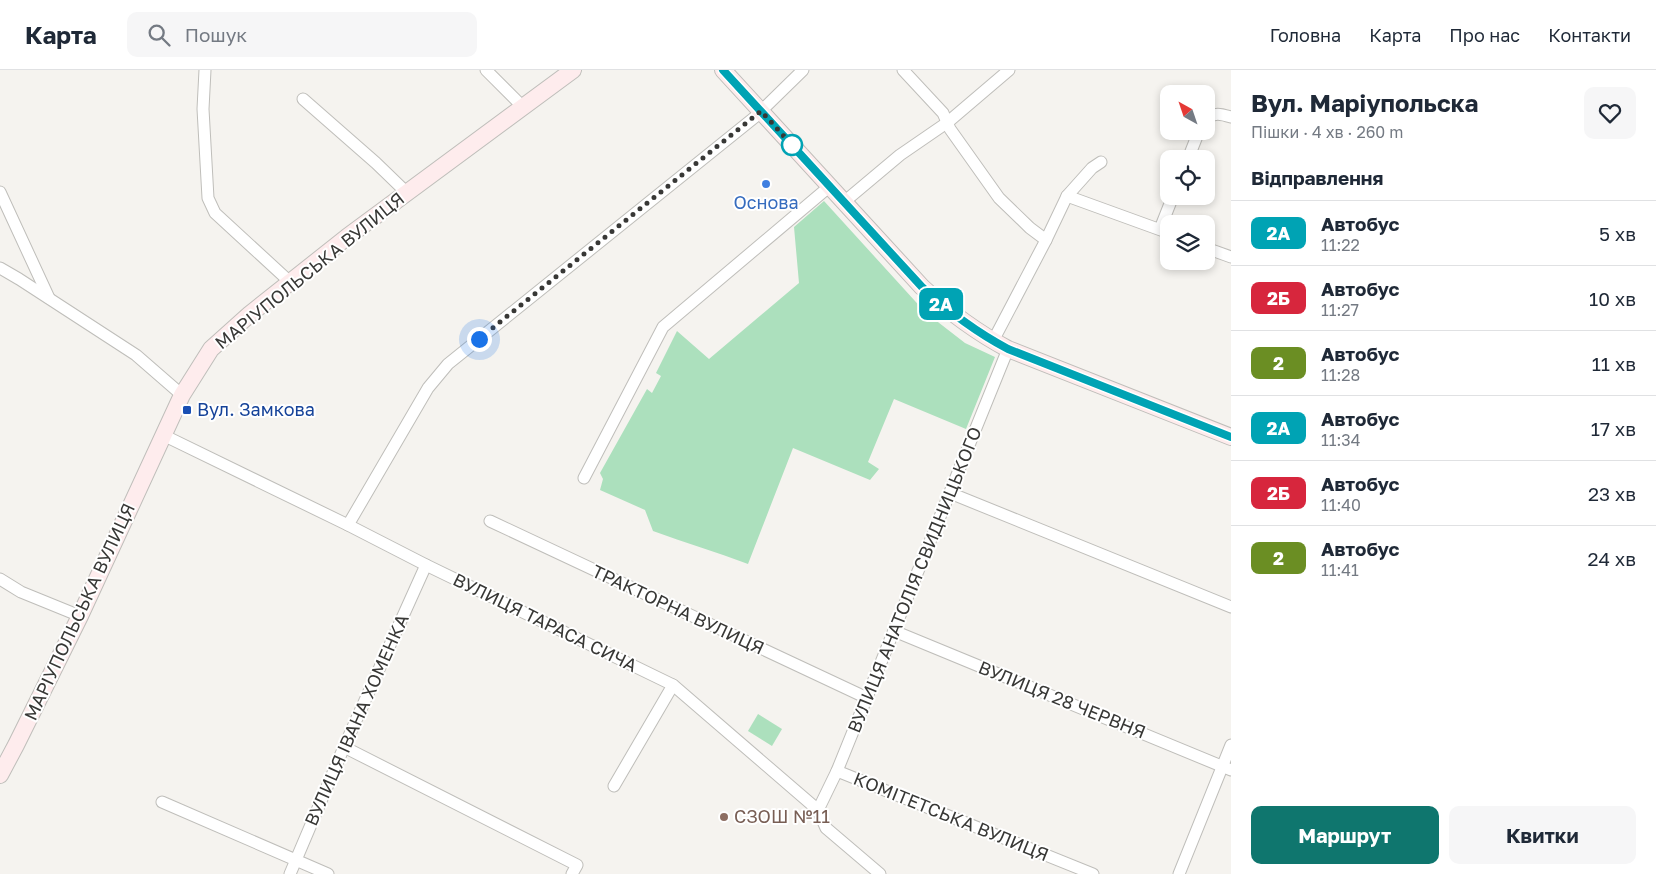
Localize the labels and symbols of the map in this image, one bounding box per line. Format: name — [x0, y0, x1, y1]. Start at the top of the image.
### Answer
north arrow — [1160, 85, 1215, 140]
unlabelled marker — [781, 134, 803, 156]
marker: Основа — [760, 178, 772, 190]
street label: МАРІУПОЛЬСЬКА ВУЛИЦЯ — [210, 187, 408, 353]
place label: Основа — [733, 191, 799, 213]
line badge: 2А — [918, 288, 964, 320]
your location — [467, 327, 492, 352]
place label: Вул. Замкова — [197, 398, 315, 420]
marker: Вул. Замкова — [181, 404, 193, 416]
street label: ВУЛИЦЯ АНАТОЛІЯ СВИДНИЦЬКОГО — [842, 423, 986, 736]
street label: МАРІУПОЛЬСЬКА ВУЛИЦЯ — [19, 499, 139, 724]
street label: ТРАКТОРНА ВУЛИЦЯ — [589, 560, 768, 659]
street label: ВУЛИЦЯ ТАРАСА СИЧА — [450, 568, 641, 676]
street label: ВУЛИЦЯ ІВАНА ХОМЕНКА — [299, 610, 413, 829]
street label: ВУЛИЦЯ 28 ЧЕРВНЯ — [976, 655, 1149, 743]
street label: КОМІТЕТСЬКА ВУЛИЦЯ — [851, 767, 1052, 865]
place label: СЗОШ №11 — [734, 805, 830, 827]
marker: СЗОШ №11 — [718, 811, 730, 823]

